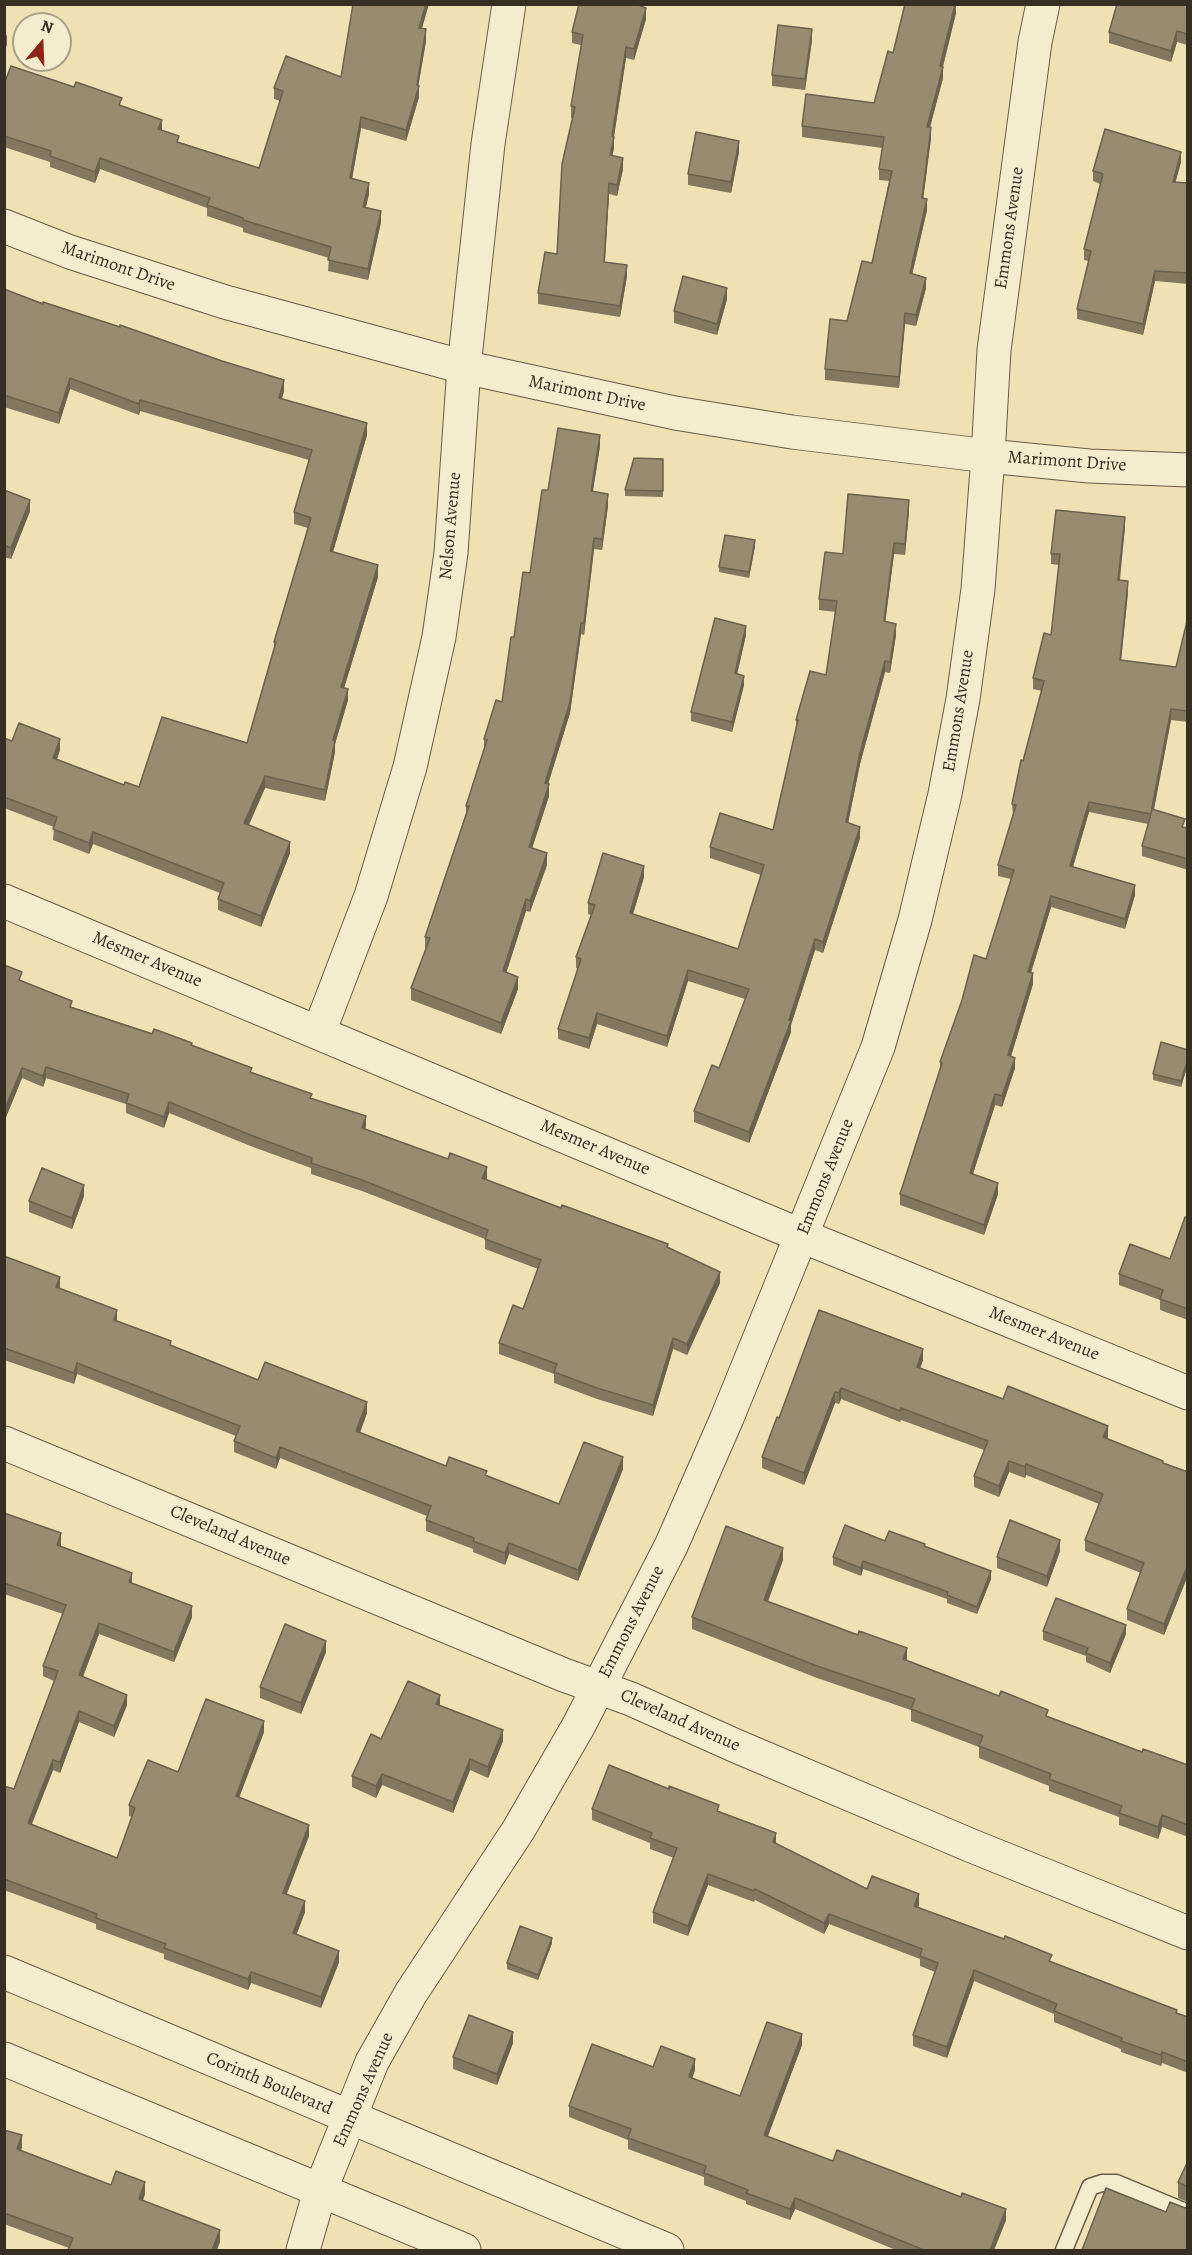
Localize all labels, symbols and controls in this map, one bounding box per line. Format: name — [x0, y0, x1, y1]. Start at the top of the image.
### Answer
north arrow — [12, 12, 72, 72]
text: N — [38, 15, 56, 39]
street label: Emmons Avenue — [991, 165, 1029, 291]
street label: Marimont Drive — [58, 237, 178, 297]
street label: Marimont Drive — [526, 371, 648, 417]
street label: Marimont Drive — [1007, 447, 1127, 477]
street label: Nelson Avenue — [436, 471, 466, 581]
street label: Emmons Avenue — [939, 648, 979, 774]
street label: Mesmer Avenue — [89, 927, 205, 993]
street label: Mesmer Avenue — [537, 1115, 653, 1181]
street label: Emmons Avenue — [793, 1116, 859, 1238]
street label: Mesmer Avenue — [986, 1302, 1102, 1366]
street label: Cleveland Avenue — [166, 1501, 294, 1571]
street label: Emmons Avenue — [594, 1562, 670, 1682]
street label: Cleveland Avenue — [617, 1685, 743, 1757]
street label: Emmons Avenue — [329, 2029, 399, 2151]
street label: Corinth Boulevard — [203, 2048, 335, 2120]

